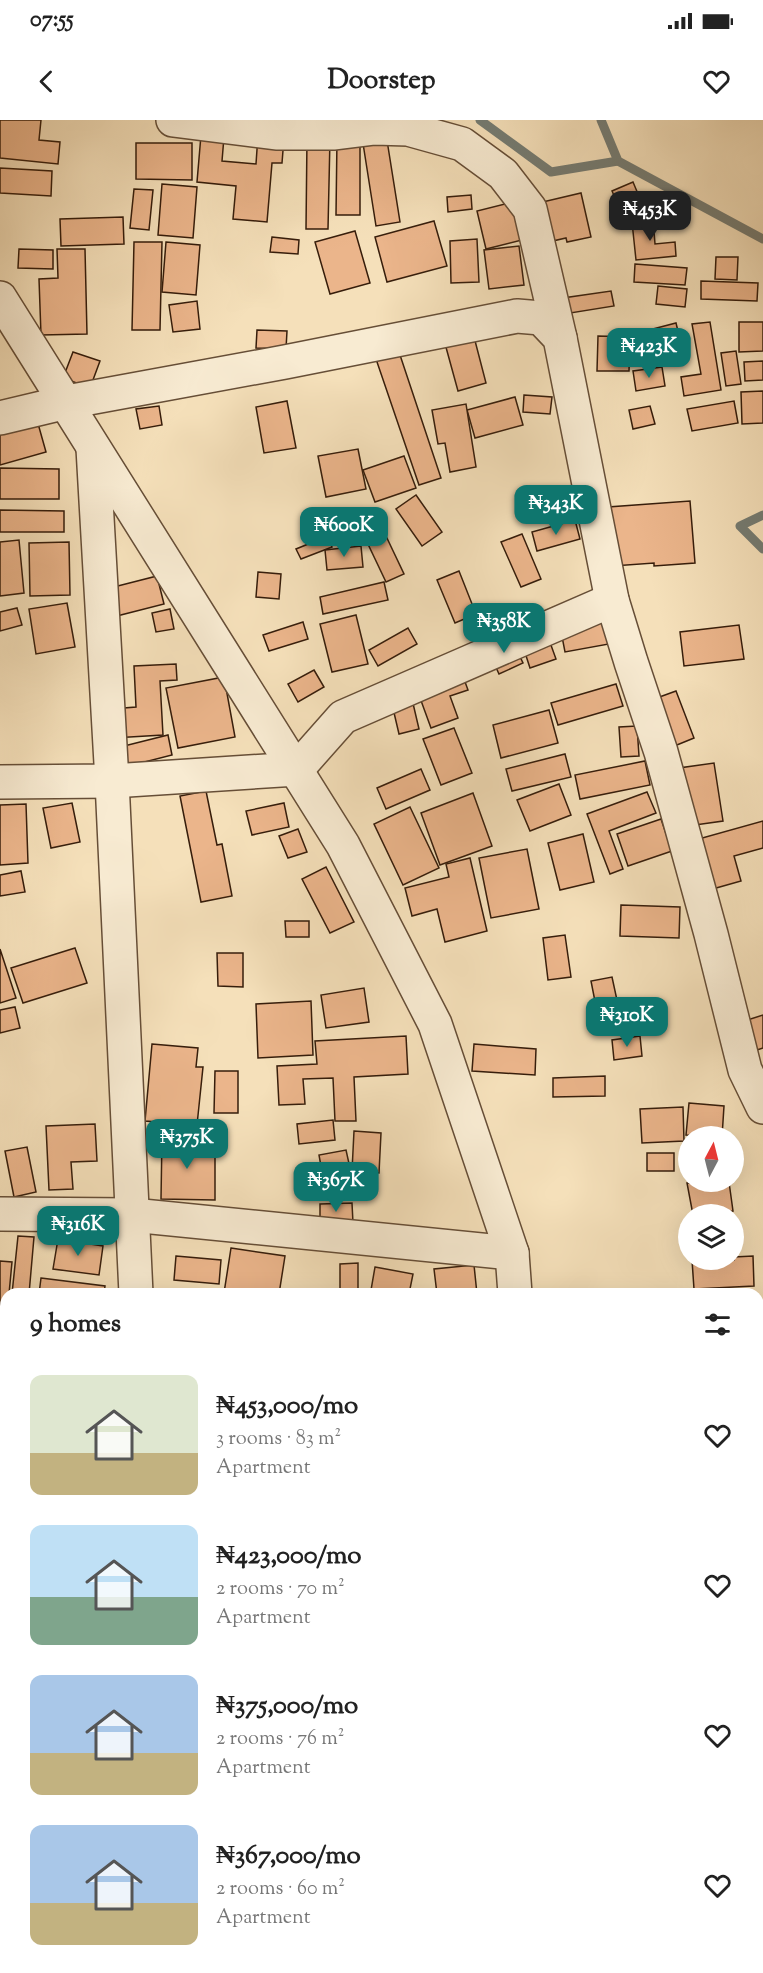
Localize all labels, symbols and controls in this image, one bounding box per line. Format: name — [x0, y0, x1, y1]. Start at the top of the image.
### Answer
text: 07:55 — [30, 5, 74, 37]
text: Doorstep — [327, 62, 436, 101]
icon: back — [30, 65, 63, 98]
icon: heart — [700, 65, 733, 98]
pin: ₦453K — [608, 191, 692, 242]
text: ₦453K — [623, 196, 677, 225]
pin: ₦423K — [607, 328, 691, 379]
text: ₦423K — [621, 333, 677, 362]
pin: ₦343K — [514, 485, 598, 536]
text: ₦343K — [528, 490, 584, 519]
pin: ₦600K — [302, 507, 386, 558]
text: ₦600K — [314, 512, 374, 541]
pin: ₦358K — [462, 603, 546, 654]
text: ₦358K — [477, 608, 531, 637]
pin: ₦310K — [585, 997, 669, 1048]
text: ₦310K — [600, 1002, 654, 1031]
pin: ₦375K — [145, 1119, 229, 1170]
text: ₦375K — [160, 1124, 214, 1153]
north arrow — [678, 1126, 744, 1192]
map controls — [678, 1126, 744, 1270]
pin: ₦367K — [294, 1162, 378, 1213]
text: ₦367K — [308, 1167, 364, 1196]
button: layers — [678, 1204, 744, 1270]
pin: ₦316K — [36, 1206, 120, 1257]
text: ₦316K — [51, 1211, 105, 1240]
text: 9 homes — [30, 1306, 121, 1343]
icon: filters — [701, 1308, 734, 1341]
text: ₦453,000/mo — [216, 1388, 358, 1425]
icon: home — [78, 1399, 150, 1471]
icon: heart — [701, 1419, 734, 1452]
text: 3 rooms · 83 m² — [216, 1425, 341, 1454]
text: Apartment — [216, 1454, 311, 1483]
text: ₦423,000/mo — [216, 1538, 362, 1575]
icon: home — [78, 1549, 150, 1621]
icon: heart — [701, 1569, 734, 1602]
text: 2 rooms · 70 m² — [216, 1575, 345, 1604]
text: Apartment — [216, 1604, 311, 1633]
text: ₦375,000/mo — [216, 1688, 358, 1725]
icon: home — [78, 1699, 150, 1771]
icon: heart — [701, 1719, 734, 1752]
text: 2 rooms · 76 m² — [216, 1725, 344, 1754]
text: Apartment — [216, 1754, 311, 1783]
text: ₦367,000/mo — [216, 1838, 361, 1875]
icon: home — [78, 1849, 150, 1921]
icon: heart — [701, 1869, 734, 1902]
text: 2 rooms · 60 m² — [216, 1875, 345, 1904]
text: Apartment — [216, 1904, 311, 1933]

